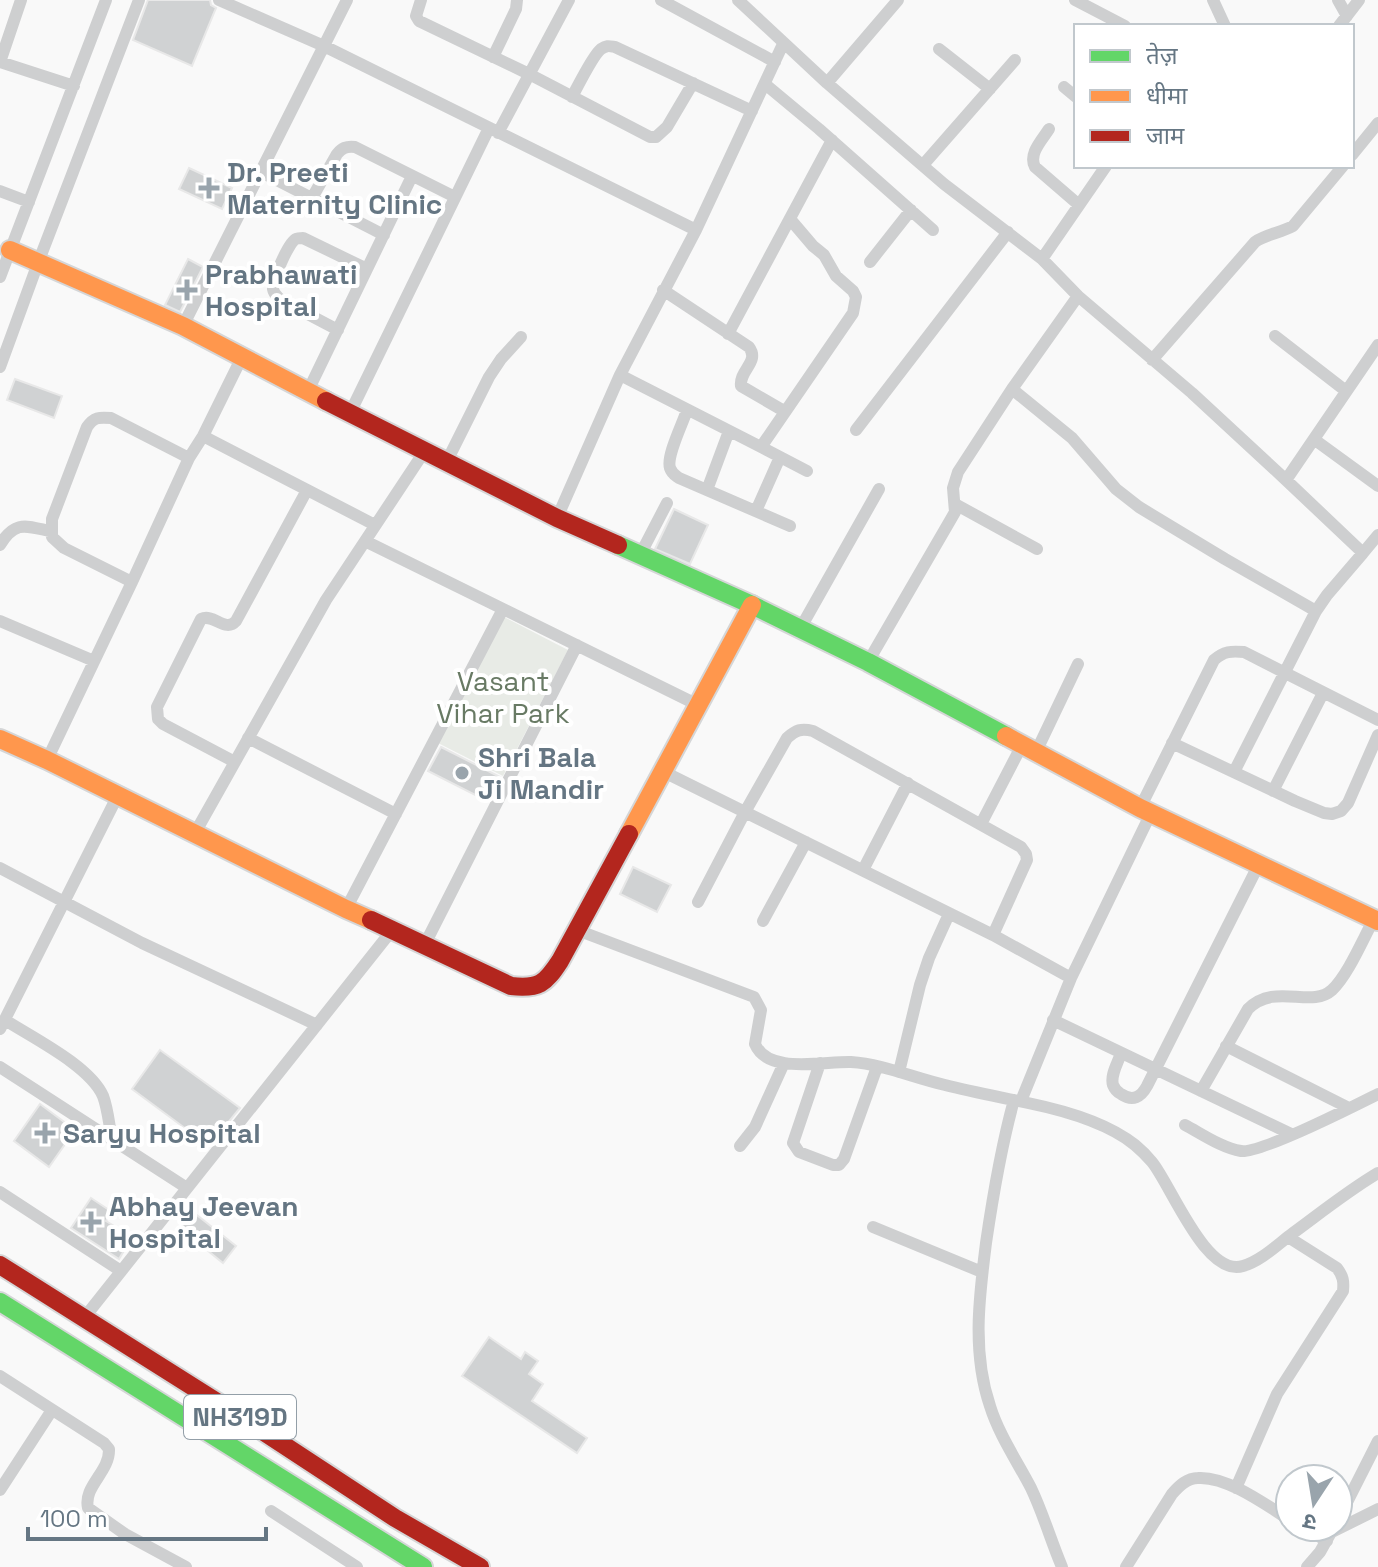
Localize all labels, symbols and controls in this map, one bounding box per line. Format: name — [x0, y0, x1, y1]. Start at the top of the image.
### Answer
legend — [1074, 24, 1354, 168]
text: तेज़ — [1146, 40, 1179, 71]
text: धीमा — [1146, 80, 1188, 111]
text: जाम — [1146, 120, 1185, 151]
place label: Dr. Preeti Maternity Clinic — [227, 154, 442, 222]
marker: Dr. Preeti Maternity Clinic — [198, 177, 220, 199]
place label: Prabhawati Hospital — [205, 256, 357, 324]
marker: Prabhawati Hospital — [176, 279, 198, 301]
park label: Vasant Vihar Park — [436, 663, 570, 731]
place label: Shri Bala Ji Mandir — [478, 739, 604, 807]
marker: Shri Bala Ji Mandir — [453, 764, 471, 782]
place label: Saryu Hospital — [63, 1115, 261, 1151]
marker: Saryu Hospital — [34, 1122, 56, 1144]
place label: Abhay Jeevan Hospital — [109, 1188, 298, 1256]
marker: Abhay Jeevan Hospital — [80, 1211, 102, 1233]
road number: NH319D — [184, 1395, 296, 1439]
north arrow — [1274, 1463, 1354, 1543]
scale bar — [28, 1491, 266, 1541]
text: 100 m — [40, 1503, 108, 1534]
text: उ — [1300, 1507, 1319, 1538]

